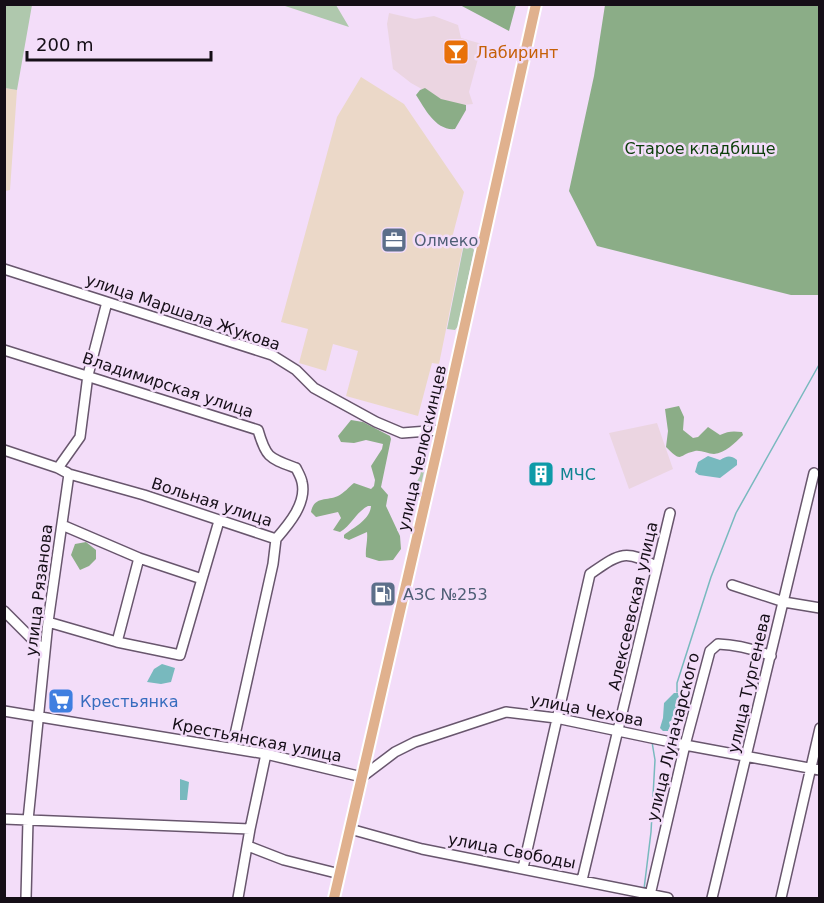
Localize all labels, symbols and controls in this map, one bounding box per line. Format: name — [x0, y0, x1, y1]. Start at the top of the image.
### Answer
scale bar — [27, 24, 212, 62]
text: 200 m — [36, 34, 94, 55]
bar icon: Лабиринт — [441, 37, 471, 67]
place label: Лабиринт — [476, 43, 558, 62]
park label: Старое кладбище — [624, 139, 776, 158]
office icon: Олмеко — [379, 225, 409, 255]
place label: Олмеко — [414, 231, 478, 250]
street label: улица Маршала Жукова — [83, 270, 283, 354]
street label: Владимирская улица — [80, 348, 256, 422]
street label: улица Челюскинцев — [394, 363, 450, 533]
building icon: МЧС — [526, 459, 556, 489]
place label: МЧС — [560, 465, 596, 484]
street label: Вольная улица — [149, 473, 275, 531]
street label: Алексеевская улица — [604, 520, 662, 692]
street label: улица Рязанова — [21, 523, 57, 657]
fuel station icon: АЗС №253 — [368, 579, 398, 609]
place label: АЗС №253 — [403, 585, 488, 604]
street label: улица Тургенева — [724, 611, 774, 755]
street label: улица Луначарского — [643, 651, 703, 823]
supermarket icon: Крестьянка — [46, 686, 76, 716]
street label: улица Чехова — [529, 690, 645, 730]
place label: Крестьянка — [80, 692, 178, 711]
street label: Крестьянская улица — [170, 714, 344, 766]
street label: улица Свободы — [447, 829, 577, 873]

